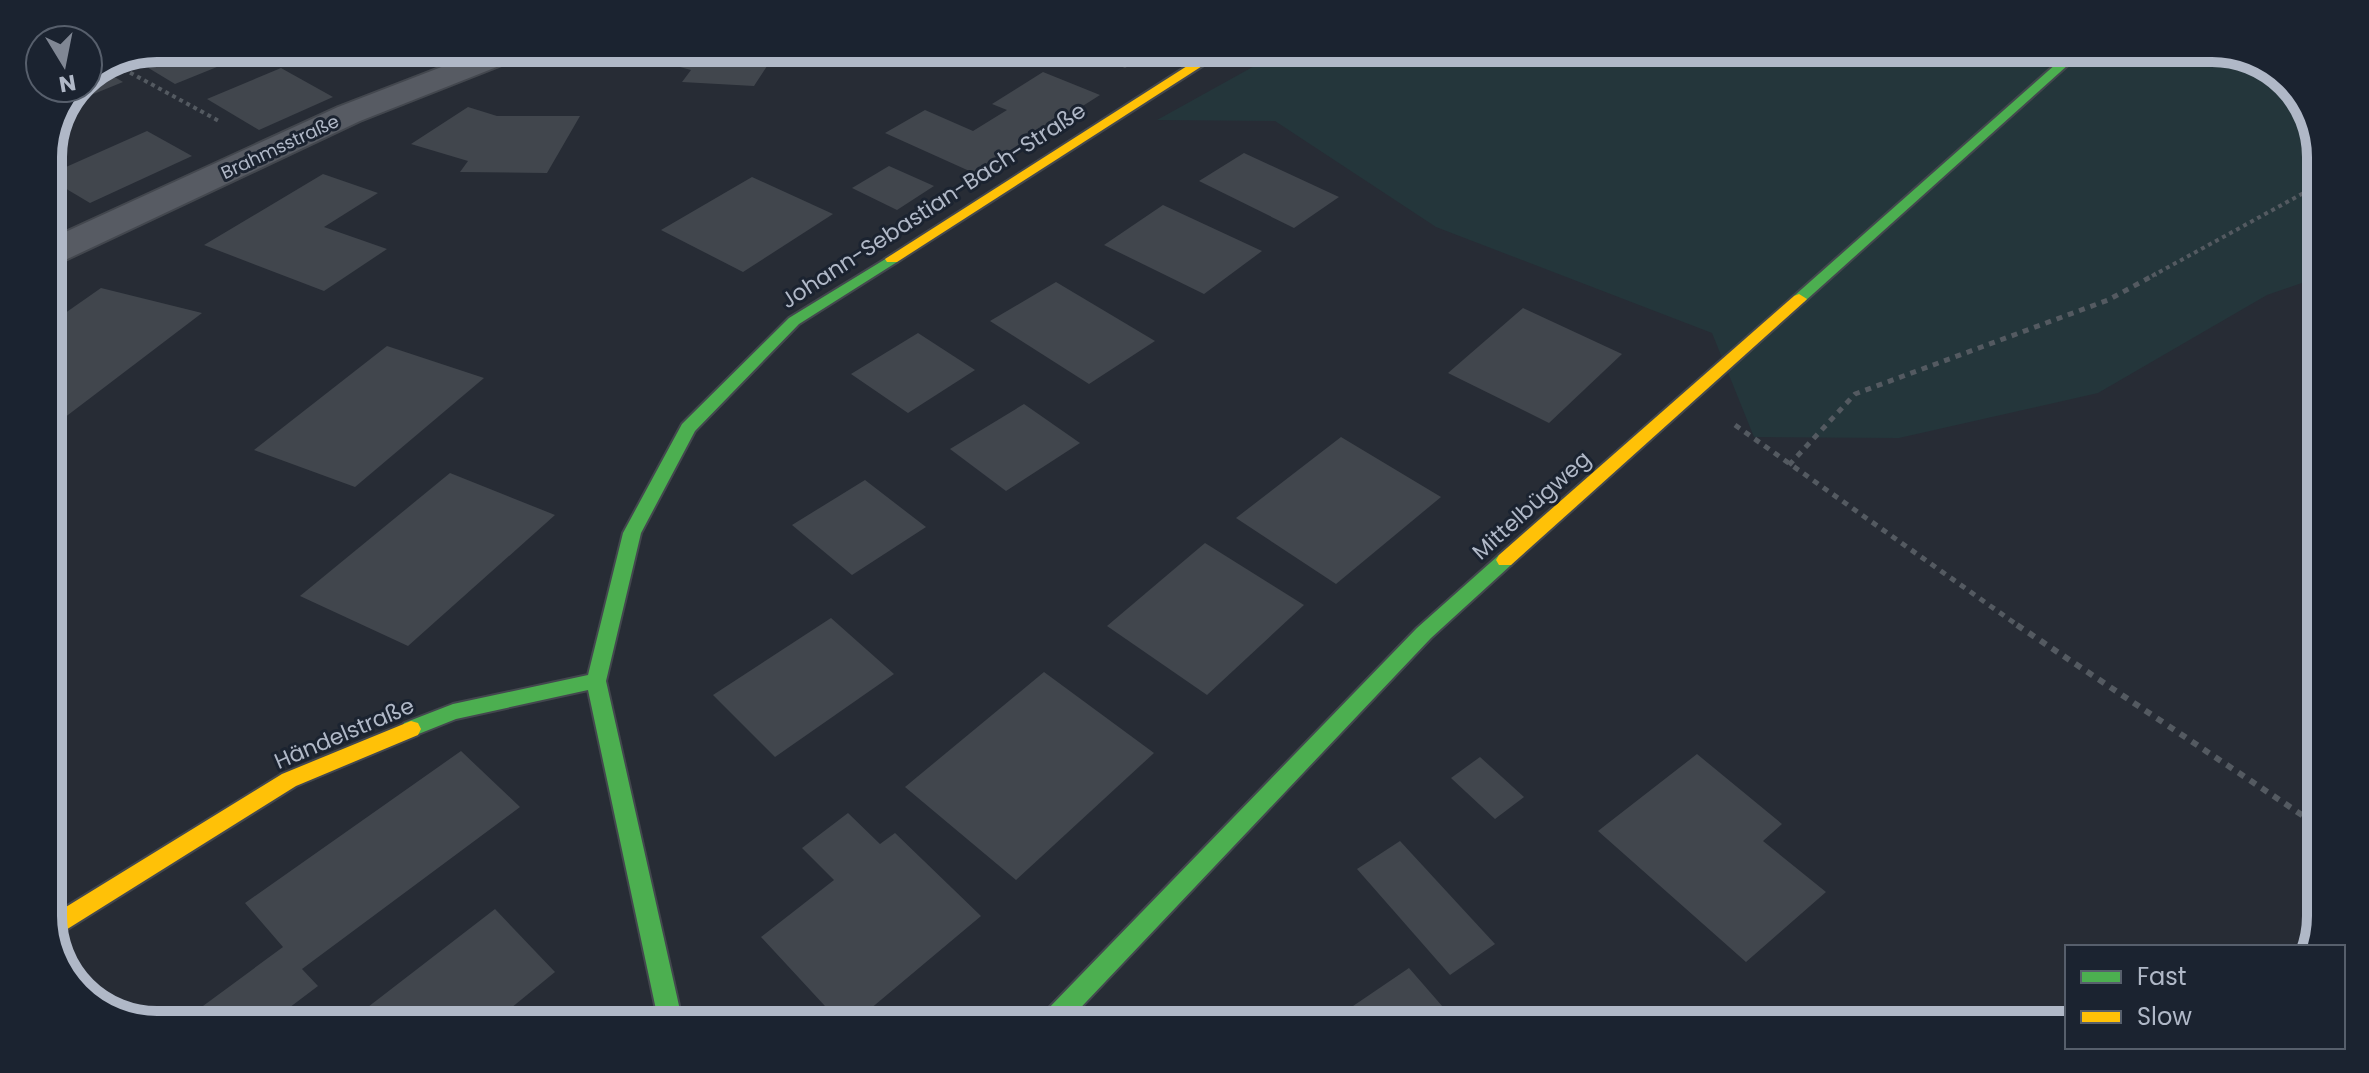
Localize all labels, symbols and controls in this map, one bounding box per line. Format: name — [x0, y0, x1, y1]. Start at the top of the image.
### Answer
north arrow — [24, 24, 104, 104]
text: N — [57, 67, 78, 100]
street label: Johann-Sebastian-Bach-Straße — [775, 95, 1092, 316]
street label: Brahmsstraße — [217, 108, 343, 185]
street label: Mittelbügweg — [1465, 444, 1597, 567]
street label: Händelstraße — [269, 690, 419, 777]
legend — [2065, 945, 2345, 1049]
text: Fast — [2137, 960, 2187, 993]
text: Slow — [2137, 1000, 2192, 1033]

